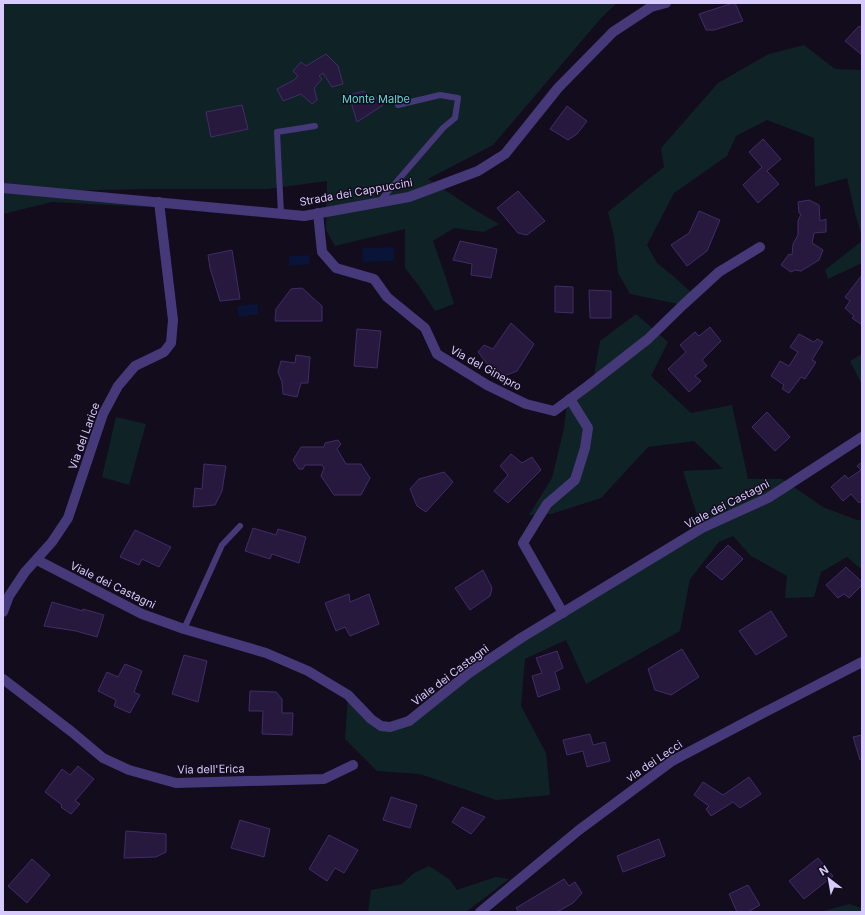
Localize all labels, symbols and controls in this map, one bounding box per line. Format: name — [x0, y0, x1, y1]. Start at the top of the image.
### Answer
park label: Monte Malbe — [342, 92, 410, 106]
street label: Strada dei Cappuccini — [298, 175, 414, 209]
street label: Via del Ginepro — [448, 343, 525, 394]
street label: Via del Larice — [65, 400, 103, 472]
street label: Viale dei Castagni — [682, 477, 772, 531]
street label: Viale dei Castagni — [68, 558, 158, 612]
street label: Viale dei Castagni — [409, 641, 491, 709]
street label: via dei Lecci — [623, 737, 685, 785]
street label: Via dell'Erica — [177, 761, 245, 777]
north arrow — [809, 859, 849, 899]
text: N — [817, 862, 831, 879]

